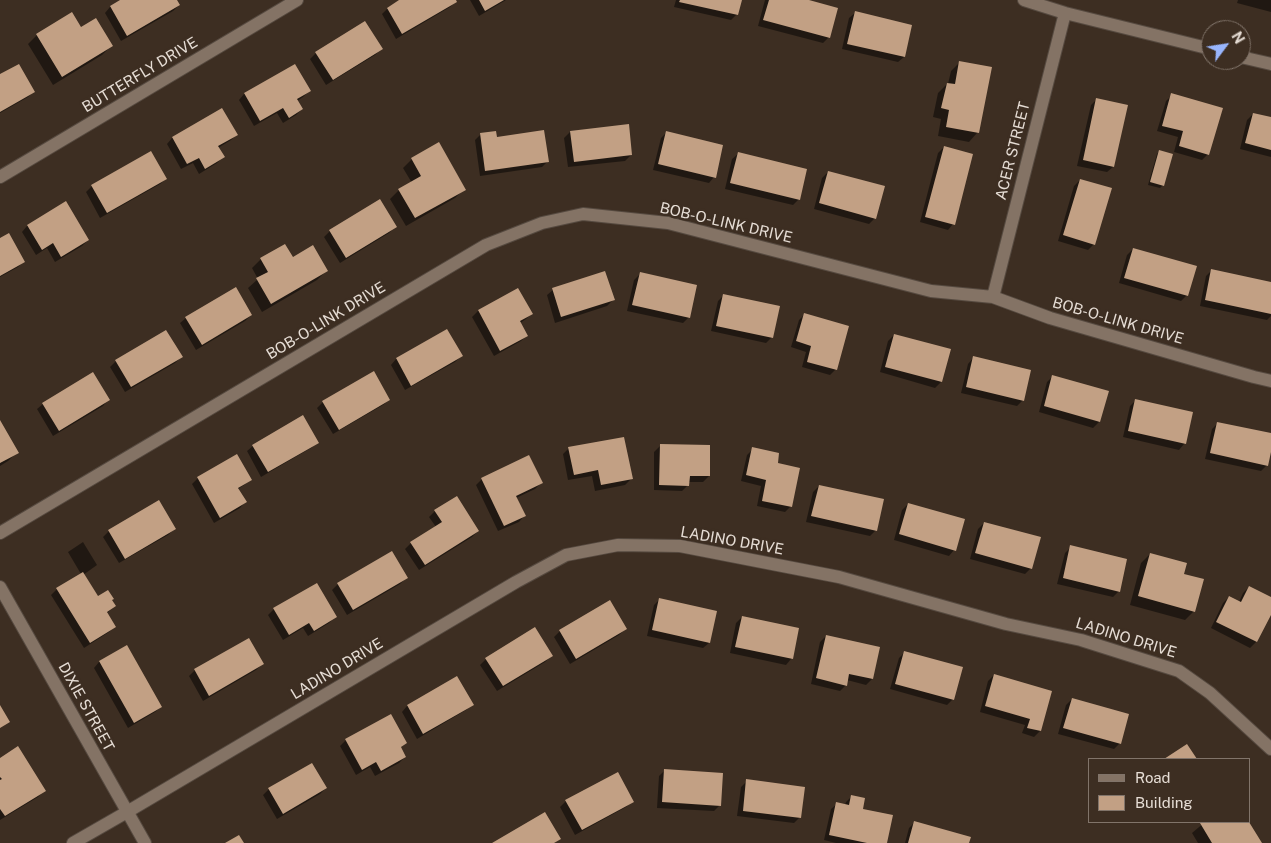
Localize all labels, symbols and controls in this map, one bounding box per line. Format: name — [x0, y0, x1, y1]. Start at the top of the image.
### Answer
north arrow — [1201, 20, 1251, 70]
text: N — [1228, 29, 1248, 47]
street label: BUTTERFLY DRIVE — [79, 33, 201, 117]
street label: ACER STREET — [992, 100, 1034, 202]
street label: BOB-O-LINK DRIVE — [658, 199, 794, 247]
street label: BOB-O-LINK DRIVE — [263, 278, 389, 364]
street label: BOB-O-LINK DRIVE — [1050, 294, 1186, 348]
street label: LADINO DRIVE — [679, 523, 785, 559]
street label: LADINO DRIVE — [1073, 614, 1179, 662]
street label: LADINO DRIVE — [288, 634, 386, 704]
street label: DIXIE STREET — [54, 659, 118, 755]
legend — [1088, 758, 1251, 823]
text: Road — [1135, 769, 1171, 786]
text: Building — [1135, 794, 1193, 811]

